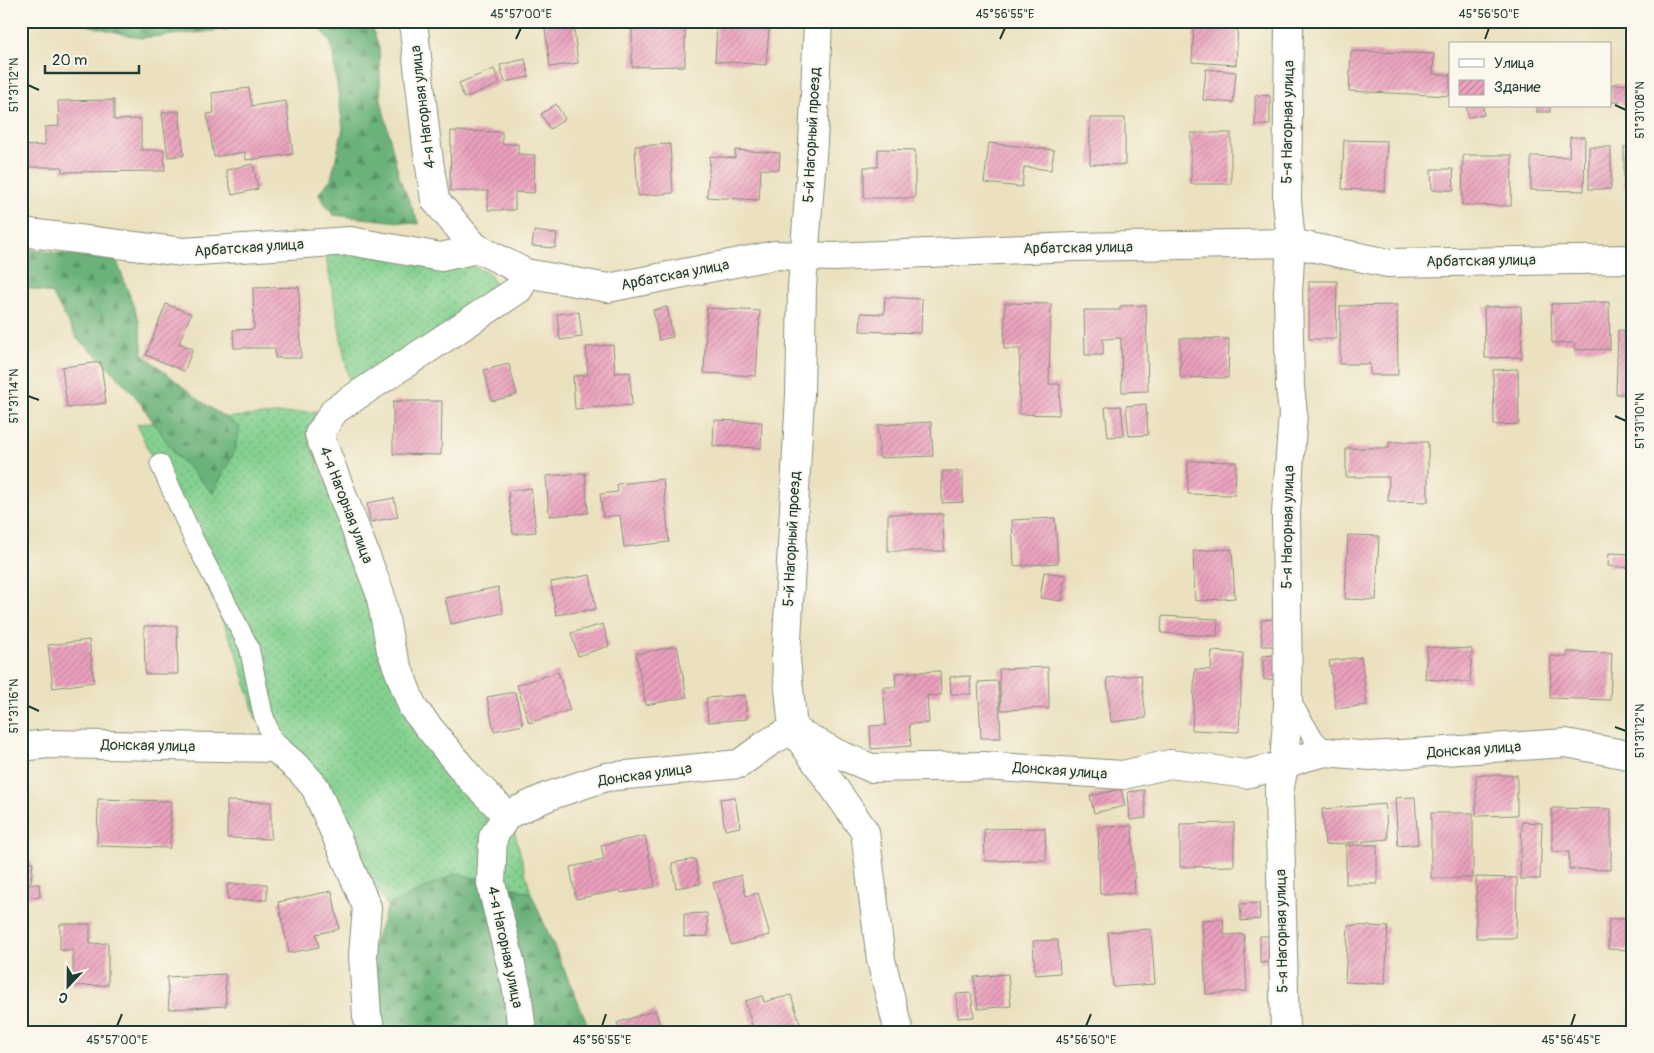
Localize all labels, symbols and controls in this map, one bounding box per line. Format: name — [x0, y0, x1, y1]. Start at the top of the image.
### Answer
text: 45°57'00"E — [490, 7, 552, 22]
text: 45°56'55"E — [976, 7, 1034, 22]
text: 45°56'50"E — [1459, 7, 1519, 22]
scale bar — [45, 42, 139, 74]
legend — [1449, 42, 1612, 108]
street label: 4-я Нагорная улица — [406, 44, 440, 170]
text: 20 m — [52, 51, 87, 70]
text: Улица — [1494, 54, 1534, 73]
text: 51°31'12"N — [7, 58, 22, 112]
street label: 5-я Нагорная улица — [1277, 60, 1299, 184]
street label: 5-й Нагорный проезд — [799, 67, 825, 203]
text: Здание — [1494, 78, 1541, 97]
text: 51°31'08"N — [1633, 81, 1648, 139]
street label: Арбатская улица — [194, 235, 305, 261]
street label: Арбатская улица — [1023, 238, 1133, 258]
street label: Арбатская улица — [1426, 251, 1536, 271]
street label: Арбатская улица — [619, 255, 731, 295]
text: 51°31'14"N — [7, 369, 22, 423]
text: 51°31'10"N — [1633, 393, 1648, 449]
street label: 4-я Нагорная улица — [315, 444, 377, 566]
street label: 5-я Нагорная улица — [1277, 465, 1299, 589]
street label: 5-й Нагорный проезд — [779, 471, 805, 607]
text: 51°31'16"N — [7, 679, 22, 733]
text: 51°31'12"N — [1633, 704, 1648, 758]
street label: Донская улица — [100, 736, 195, 756]
street label: Донская улица — [1425, 737, 1522, 763]
street label: Донская улица — [1011, 758, 1108, 784]
street label: Донская улица — [596, 759, 693, 791]
street label: 5-я Нагорная улица — [1271, 869, 1293, 993]
street label: 4-я Нагорная улица — [483, 884, 527, 1010]
north arrow — [42, 960, 92, 1010]
text: С — [56, 988, 71, 1007]
text: 45°57'00"E — [86, 1033, 148, 1048]
text: 45°56'55"E — [573, 1033, 631, 1048]
text: 45°56'50"E — [1056, 1033, 1116, 1048]
text: 45°56'45"E — [1541, 1033, 1601, 1048]

